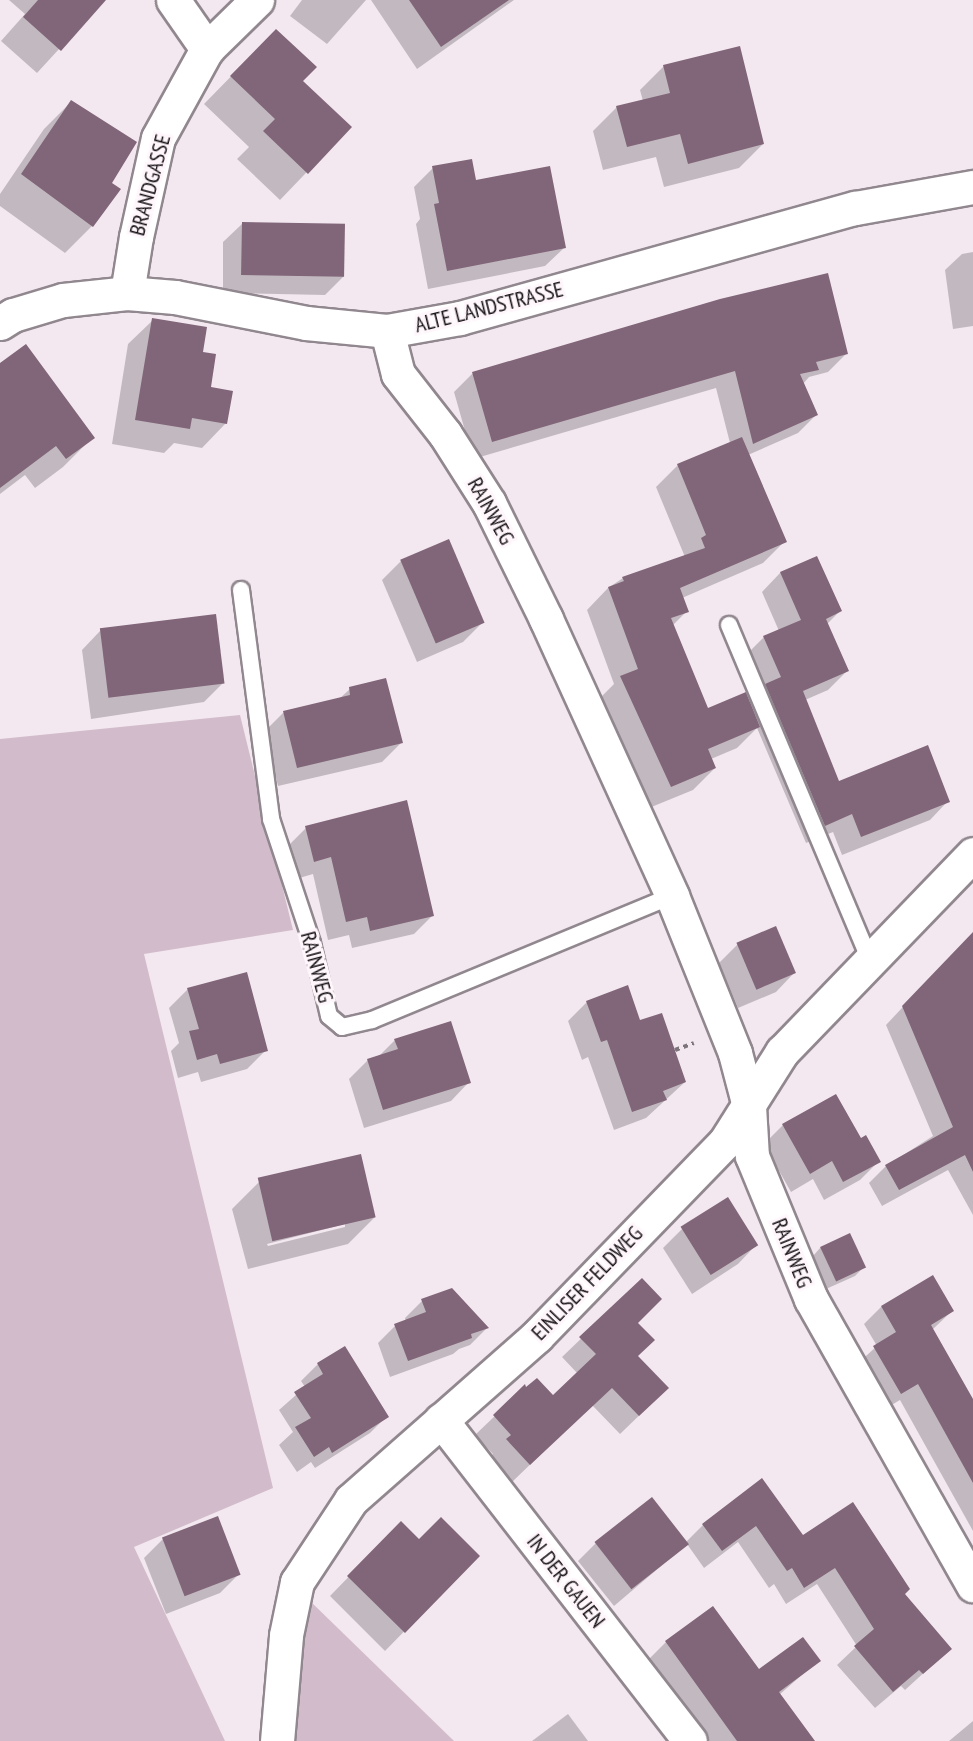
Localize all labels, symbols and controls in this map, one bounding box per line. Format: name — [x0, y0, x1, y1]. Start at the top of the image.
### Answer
street label: BRANDGASSE — [124, 131, 176, 239]
street label: ALTE LANDSTRASSE — [412, 276, 566, 338]
street label: RAINWEG — [462, 473, 520, 549]
street label: RAINWEG — [295, 929, 339, 1005]
street label: RAINWEG — [766, 1214, 818, 1292]
street label: EINLISER FELDWEG — [526, 1220, 648, 1346]
street label: IN DER GAUEN — [521, 1529, 611, 1633]

